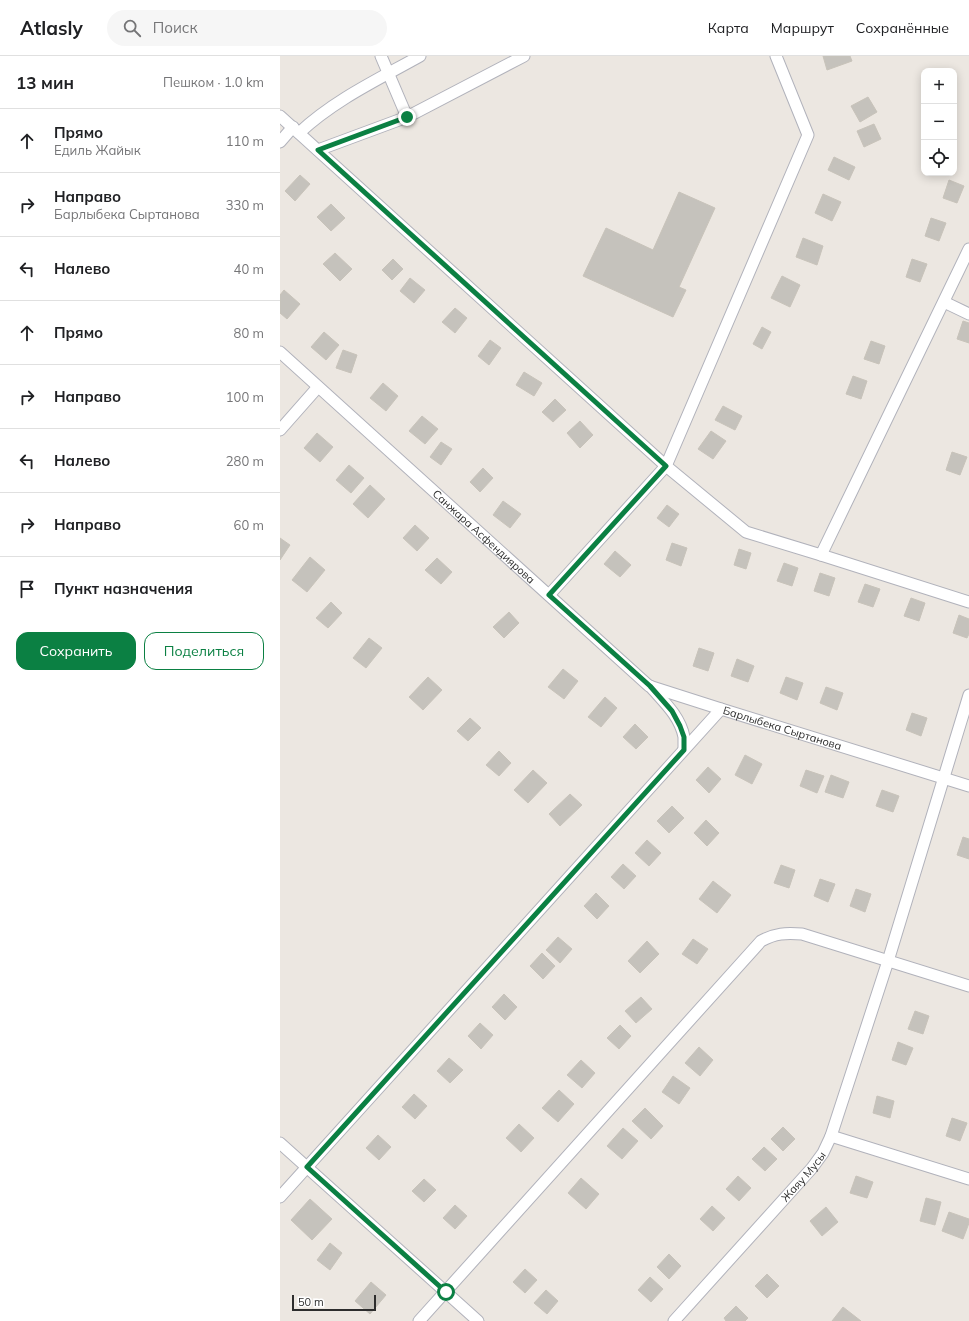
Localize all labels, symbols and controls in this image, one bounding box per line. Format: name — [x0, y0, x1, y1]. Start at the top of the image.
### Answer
search box — [107, 10, 387, 46]
text: Atlasly — [20, 16, 83, 40]
icon: search — [121, 17, 143, 39]
text: Поиск — [153, 18, 197, 37]
text: Карта — [708, 19, 749, 37]
text: Маршрут — [771, 19, 834, 37]
text: Сохранённые — [856, 19, 949, 37]
map controls — [921, 68, 957, 176]
button: + — [921, 68, 957, 104]
text: 13 мин — [16, 72, 74, 93]
text: Пешком · 1.0 km — [163, 74, 264, 90]
button: − — [921, 104, 957, 140]
route end — [398, 108, 416, 126]
text: Прямо — [54, 123, 103, 142]
icon: ahead — [16, 130, 38, 152]
text: 110 m — [226, 133, 264, 149]
button: locate — [921, 140, 957, 176]
text: Едиль Жайык — [54, 142, 141, 158]
text: Направо — [54, 187, 121, 206]
icon: right — [16, 194, 38, 216]
text: 330 m — [226, 197, 264, 213]
text: Барлыбека Сыртанова — [54, 206, 200, 222]
icon: left — [16, 258, 38, 280]
text: Налево — [54, 259, 110, 278]
text: 40 m — [234, 261, 264, 277]
icon: ahead — [16, 322, 38, 344]
text: Прямо — [54, 323, 103, 342]
text: 80 m — [234, 325, 264, 341]
icon: right — [16, 386, 38, 408]
text: Направо — [54, 387, 121, 406]
text: 100 m — [226, 389, 264, 405]
icon: left — [16, 450, 38, 472]
text: Налево — [54, 451, 110, 470]
text: 280 m — [226, 453, 264, 469]
street label: Санжара Асфендиярова — [430, 487, 538, 586]
icon: right — [16, 514, 38, 536]
text: Направо — [54, 515, 121, 534]
text: 60 m — [234, 517, 264, 533]
icon: arrive — [16, 578, 38, 600]
text: Пункт назначения — [54, 579, 193, 598]
button: Сохранить — [16, 632, 136, 670]
button: Поделиться — [144, 632, 264, 670]
street label: Барлыбека Сыртанова — [721, 703, 843, 753]
street label: Жаяу Мусы — [778, 1149, 829, 1205]
route start — [437, 1283, 455, 1301]
scale bar — [292, 1293, 376, 1312]
text: 50 m — [298, 1295, 324, 1309]

